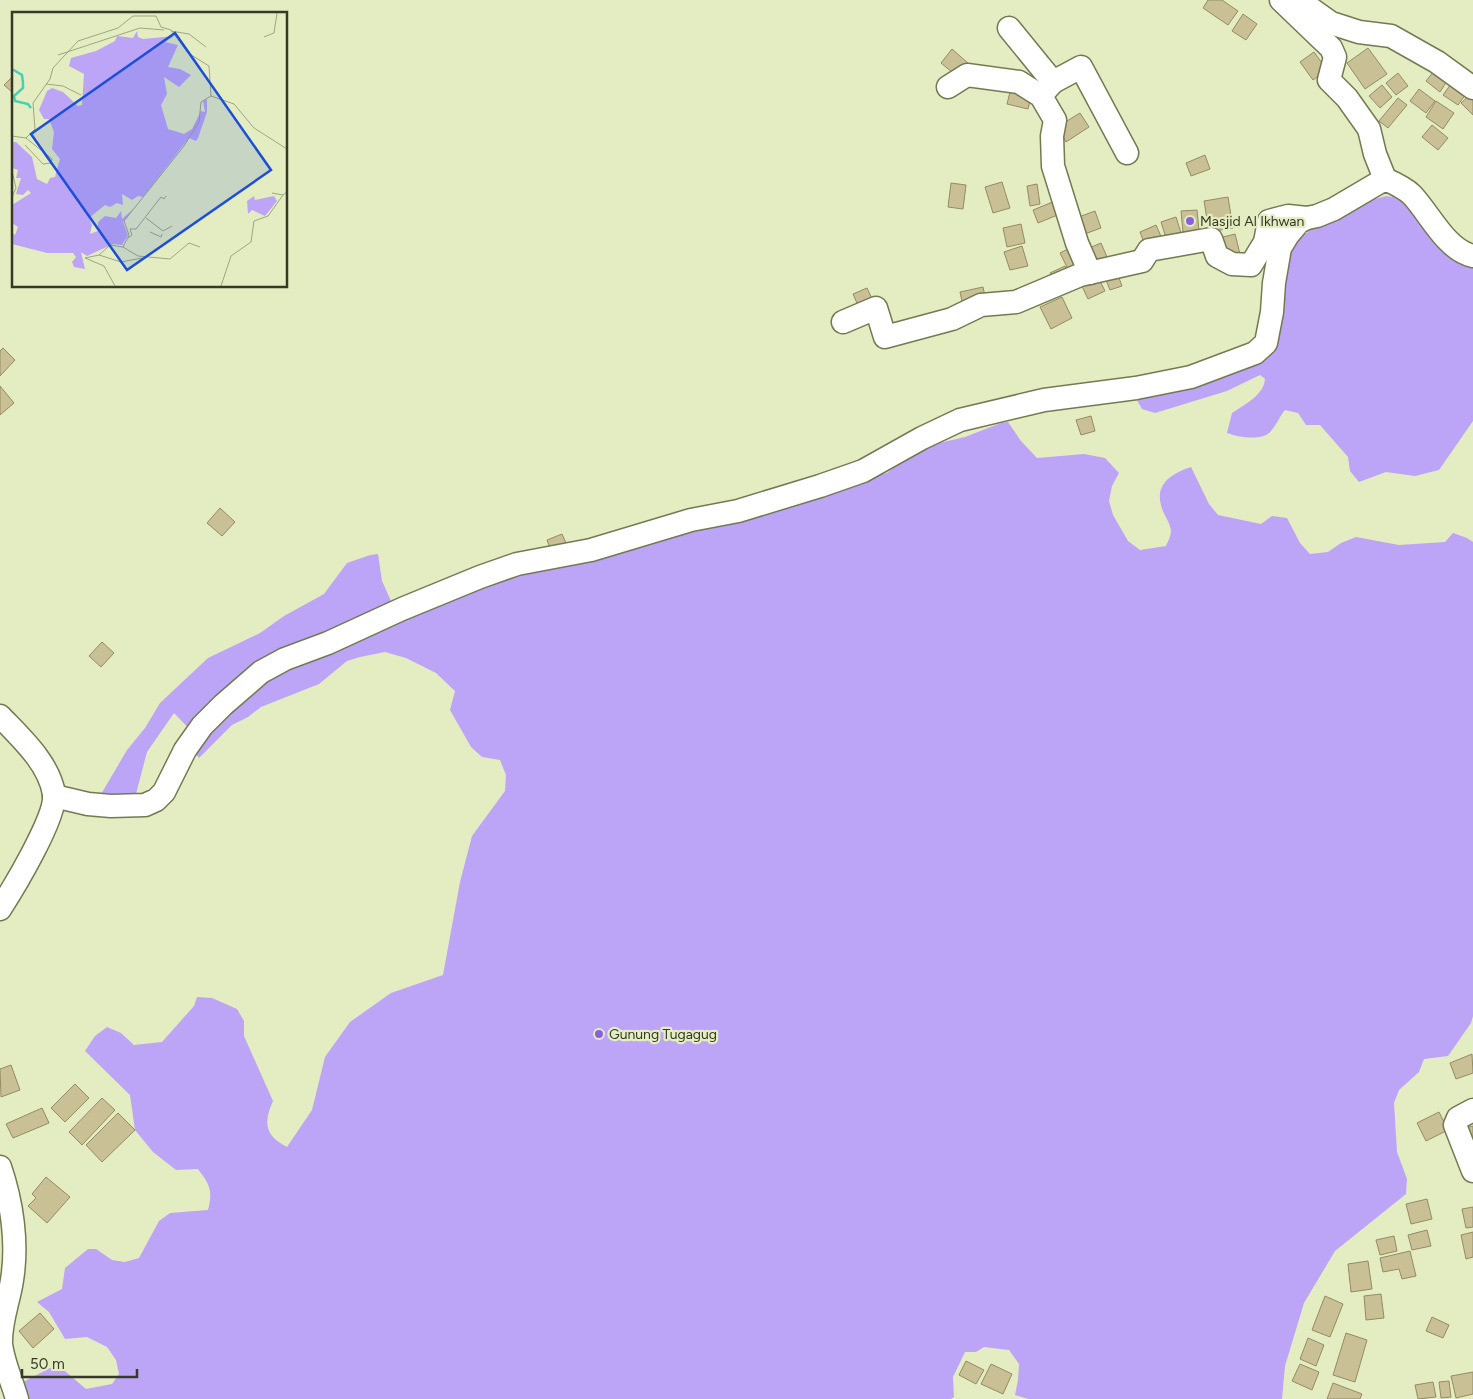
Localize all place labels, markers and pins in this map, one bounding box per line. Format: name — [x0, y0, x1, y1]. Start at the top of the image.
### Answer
place label: Masjid Al Ikhwan — [1200, 213, 1304, 230]
marker: Masjid Al Ikhwan — [1184, 215, 1196, 227]
place label: Gunung Tugagug — [609, 1026, 717, 1043]
marker: Gunung Tugagug — [593, 1028, 605, 1040]

